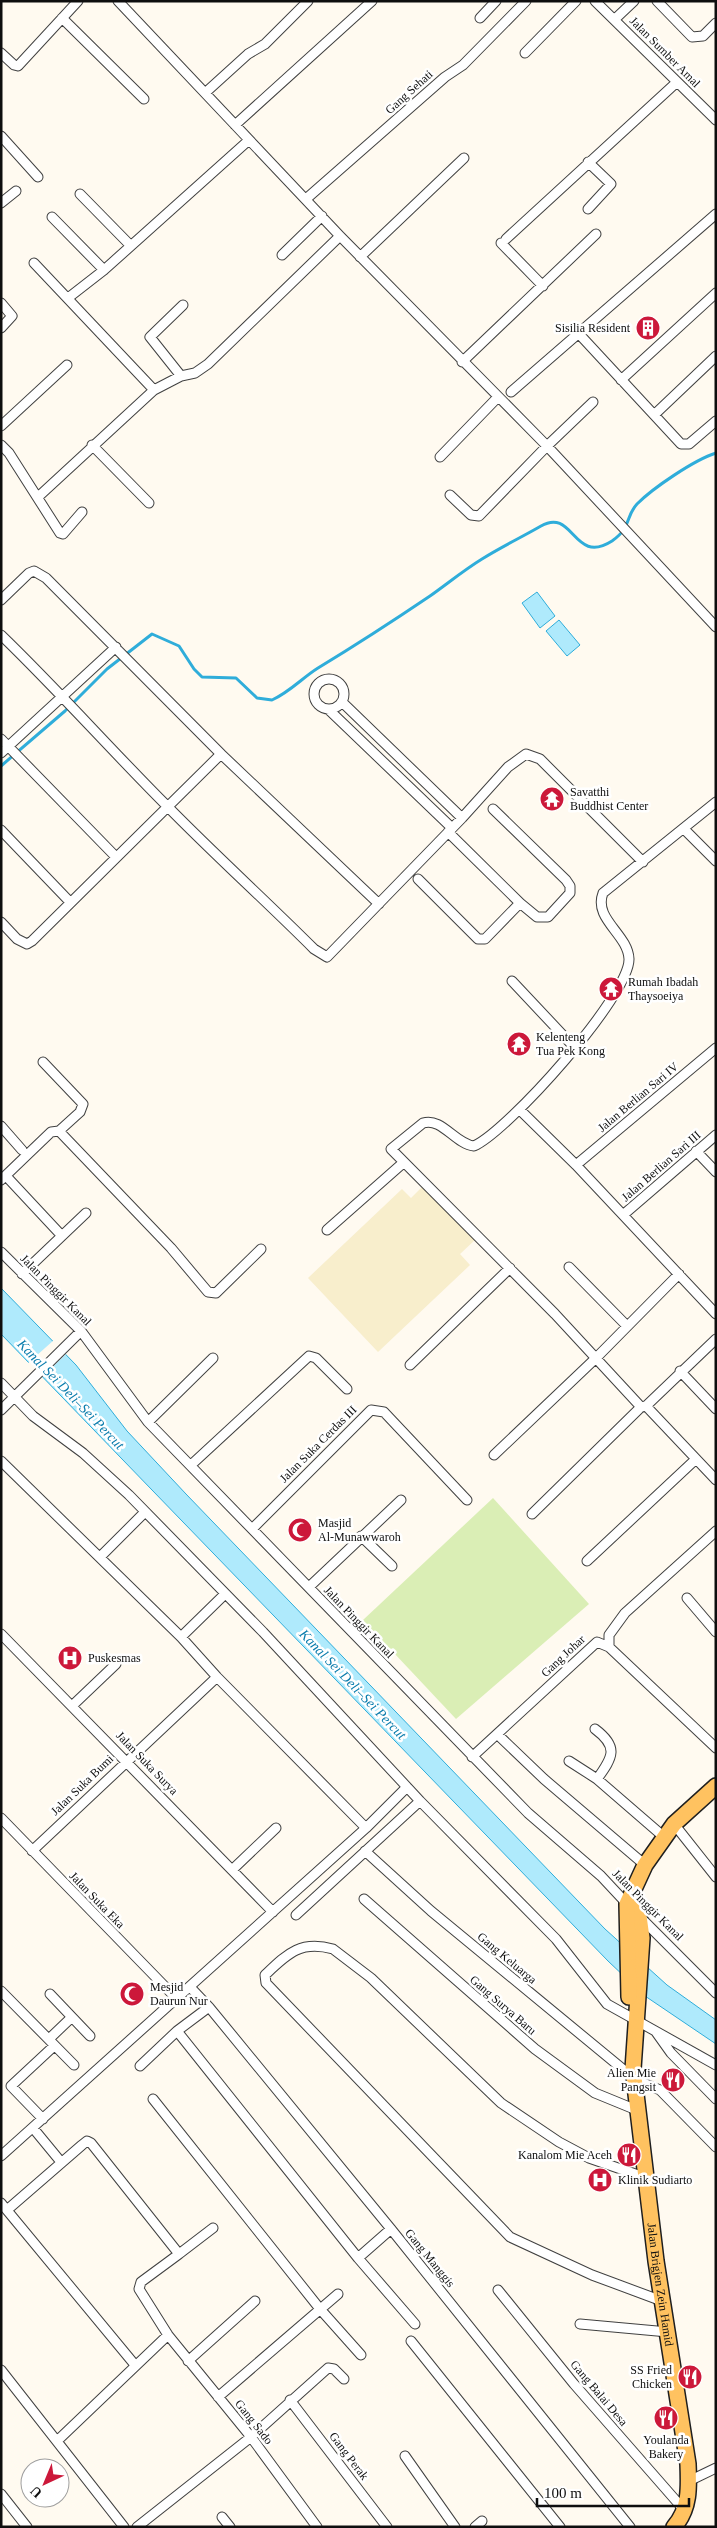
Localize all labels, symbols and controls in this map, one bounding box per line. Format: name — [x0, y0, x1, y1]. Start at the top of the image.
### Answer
street label: Jalan Sumber Amal — [627, 14, 704, 91]
street label: Gang Sehati — [382, 67, 436, 117]
building icon: Sisilia Resident — [635, 315, 661, 341]
place label: Sisilia Resident — [555, 321, 631, 335]
place label: Savatthi Buddhist Center — [570, 785, 648, 813]
temple icon: Savatthi Buddhist Center — [539, 786, 565, 812]
place label: Rumah Ibadah Thaysoeiya — [628, 975, 698, 1003]
temple icon: Rumah Ibadah Thaysoeiya — [598, 976, 624, 1002]
place label: Kelenteng Tua Pek Kong — [536, 1030, 605, 1058]
temple icon: Kelenteng Tua Pek Kong — [506, 1031, 532, 1057]
street label: Jalan Berlian Sari IV — [595, 1059, 681, 1135]
street label: Jalan Berlian Sari III — [619, 1128, 703, 1204]
street label: Jalan Pinggir Kanal — [18, 1252, 95, 1329]
water label: Kanal Sei Deli–Sei Percut — [14, 1336, 128, 1453]
street label: Jalan Suka Cerdas III — [277, 1403, 359, 1485]
place label: Masjid Al-Munawwaroh — [318, 1516, 401, 1544]
mosque icon: Masjid Al-Munawwaroh — [287, 1517, 313, 1543]
street label: Jalan Pinggir Kanal — [321, 1583, 397, 1661]
water label: Kanal Sei Deli–Sei Percut — [296, 1626, 410, 1743]
street label: Gang Johar — [538, 1632, 588, 1680]
hospital icon: Puskesmas — [57, 1645, 83, 1671]
place label: Puskesmas — [88, 1651, 141, 1665]
street label: Jalan Suka Surya — [113, 1728, 181, 1798]
street label: Jalan Suka Bumi — [48, 1751, 117, 1818]
street label: Jalan Pinggir Kanal — [610, 1867, 687, 1944]
street label: Jalan Suka Eka — [67, 1869, 128, 1932]
street label: Gang Keluarga — [475, 1929, 540, 1987]
street label: Gang Surya Baru — [467, 1972, 539, 2038]
place label: Mesjid Daurun Nur — [150, 1980, 208, 2008]
mosque icon: Mesjid Daurun Nur — [119, 1981, 145, 2007]
place label: Alien Mie Pangsit — [607, 2066, 657, 2094]
restaurant icon: Alien Mie Pangsit — [660, 2067, 686, 2093]
restaurant icon: Kanalom Mie Aceh — [616, 2142, 642, 2168]
place label: Kanalom Mie Aceh — [518, 2148, 612, 2162]
hospital icon: Klinik Sudiarto — [587, 2167, 613, 2193]
place label: Klinik Sudiarto — [618, 2173, 692, 2187]
street label: Jalan Brigjen Zein Hamid — [644, 2222, 676, 2347]
street label: Gang Manggis — [402, 2226, 458, 2290]
street label: Gang Balai Desa — [568, 2357, 631, 2429]
place label: SS Fried Chicken — [630, 2363, 672, 2391]
restaurant icon: SS Fried Chicken — [677, 2364, 703, 2390]
street label: Gang Sado — [232, 2397, 276, 2447]
restaurant icon: Youlanda Bakery — [653, 2405, 679, 2431]
street label: Gang Perak — [326, 2429, 372, 2483]
place label: Youlanda Bakery — [643, 2433, 689, 2461]
north arrow — [20, 2458, 70, 2508]
scale bar — [537, 2476, 690, 2508]
text: U — [27, 2483, 45, 2501]
text: 100 m — [544, 2485, 582, 2501]

